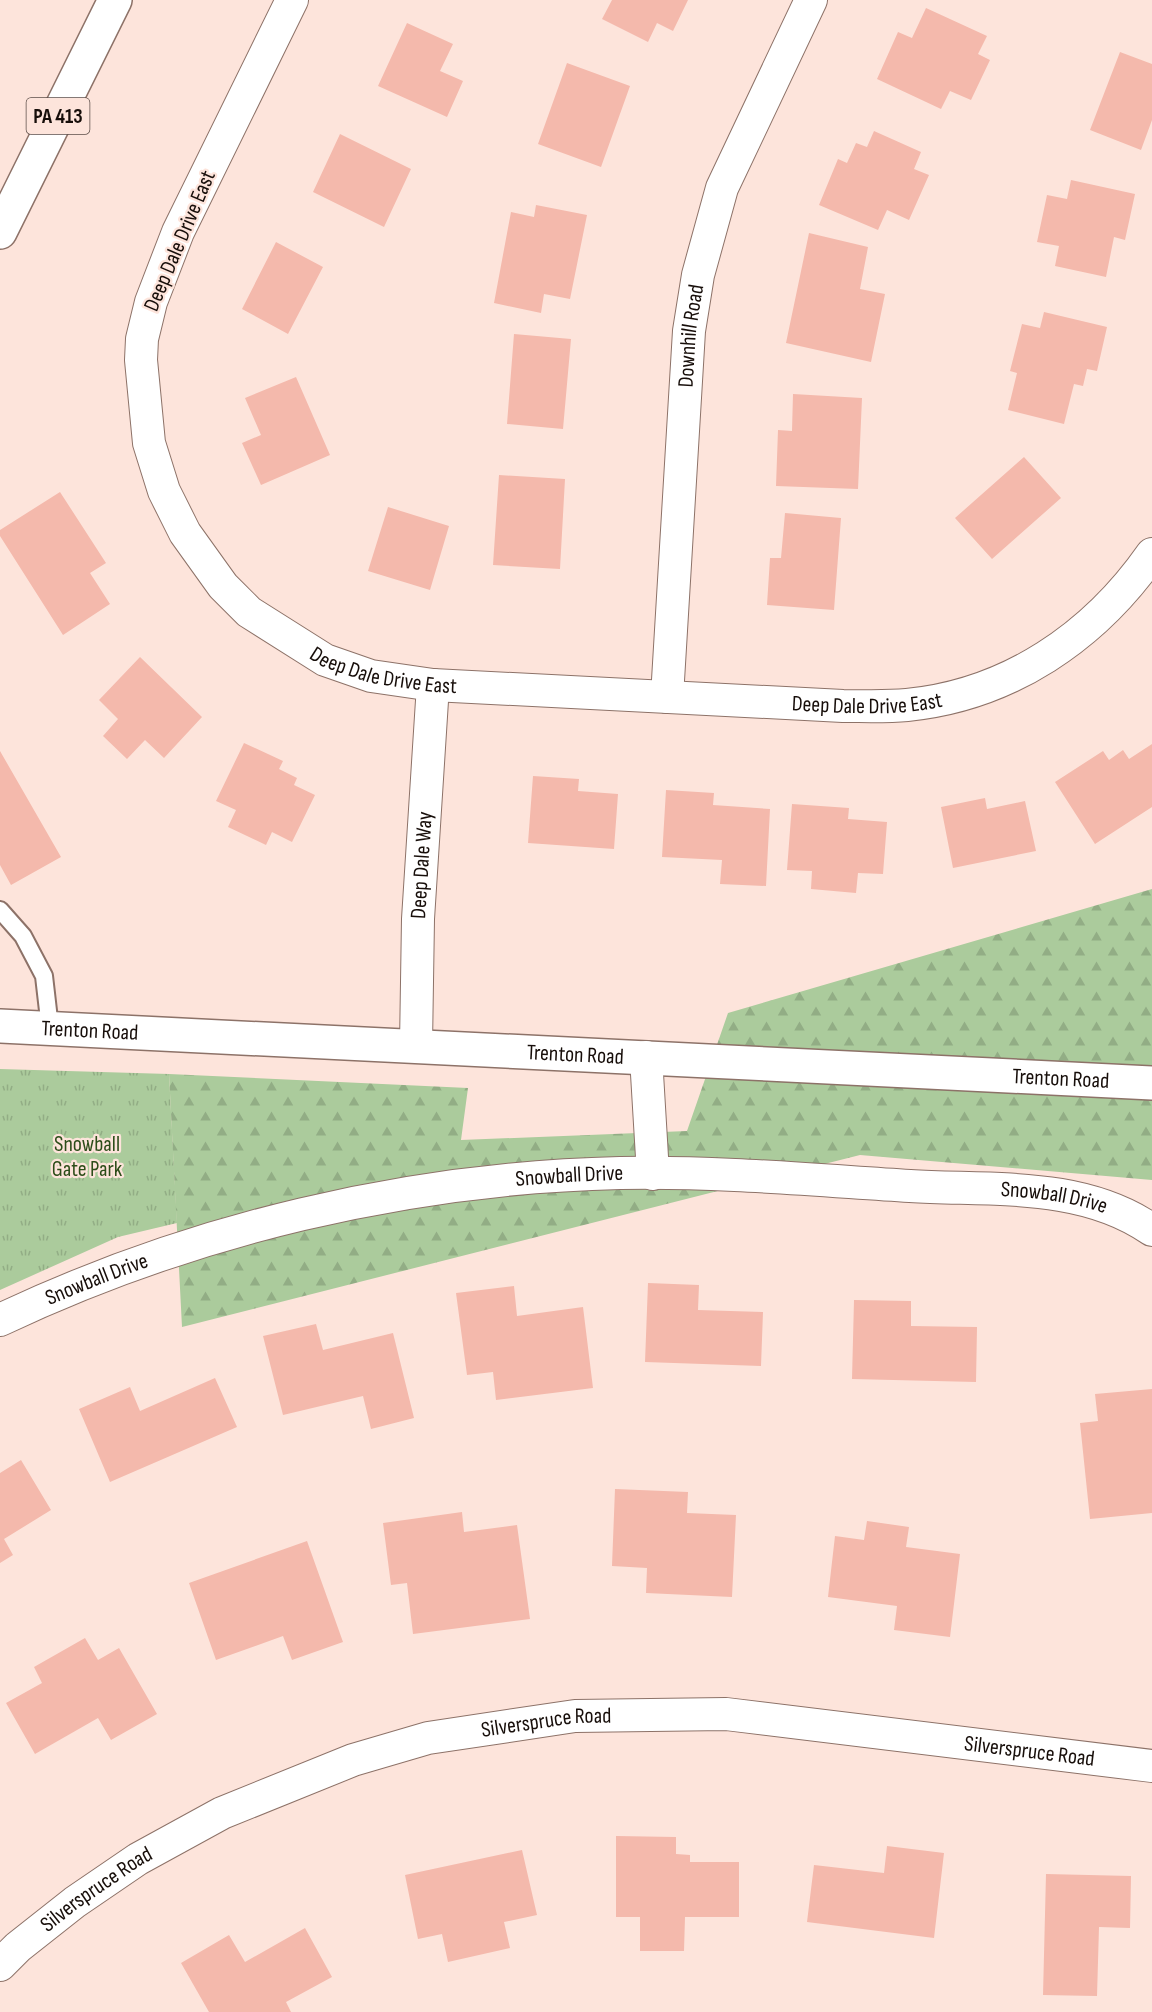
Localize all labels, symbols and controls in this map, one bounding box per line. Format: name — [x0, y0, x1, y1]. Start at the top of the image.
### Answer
road number: PA 413 — [26, 98, 90, 134]
street label: Deep Dale Drive East — [138, 166, 222, 316]
street label: Downhill Road — [672, 282, 710, 388]
street label: Deep Dale Drive East — [305, 640, 458, 700]
street label: Deep Dale Drive East — [791, 686, 945, 720]
street label: Deep Dale Way — [405, 810, 438, 920]
street label: Trenton Road — [41, 1015, 139, 1046]
street label: Trenton Road — [526, 1039, 624, 1070]
street label: Trenton Road — [1012, 1063, 1110, 1094]
park label: Snowball Gate Park — [52, 1131, 123, 1183]
street label: Snowball Drive — [514, 1159, 624, 1193]
street label: Snowball Drive — [1000, 1176, 1111, 1220]
street label: Snowball Drive — [41, 1247, 152, 1311]
street label: Silverspruce Road — [479, 1702, 611, 1743]
street label: Silverspruce Road — [963, 1730, 1096, 1772]
street label: Silverspruce Road — [35, 1840, 157, 1938]

